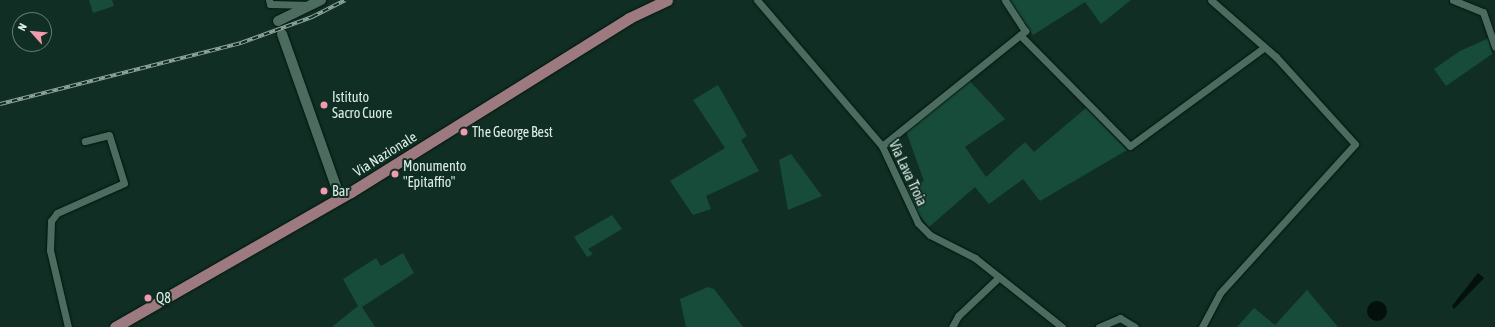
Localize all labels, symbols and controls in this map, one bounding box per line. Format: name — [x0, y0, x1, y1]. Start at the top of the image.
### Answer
north arrow — [12, 12, 52, 52]
text: N — [15, 21, 29, 33]
place label: Istituto Sacro Cuore — [332, 89, 392, 122]
marker: Istituto Sacro Cuore — [319, 100, 329, 110]
place label: The George Best — [472, 124, 553, 140]
marker: The George Best — [459, 127, 469, 137]
street label: Via Nazionale — [350, 128, 420, 180]
street label: Via Lava Troia — [886, 138, 930, 208]
place label: Monumento "Epitaffio" — [403, 158, 466, 190]
marker: Monumento "Epitaffio" — [390, 169, 400, 179]
place label: Bar — [332, 183, 349, 199]
marker: Bar — [319, 186, 329, 196]
place label: Q8 — [156, 290, 171, 306]
marker: Q8 — [143, 293, 153, 303]

